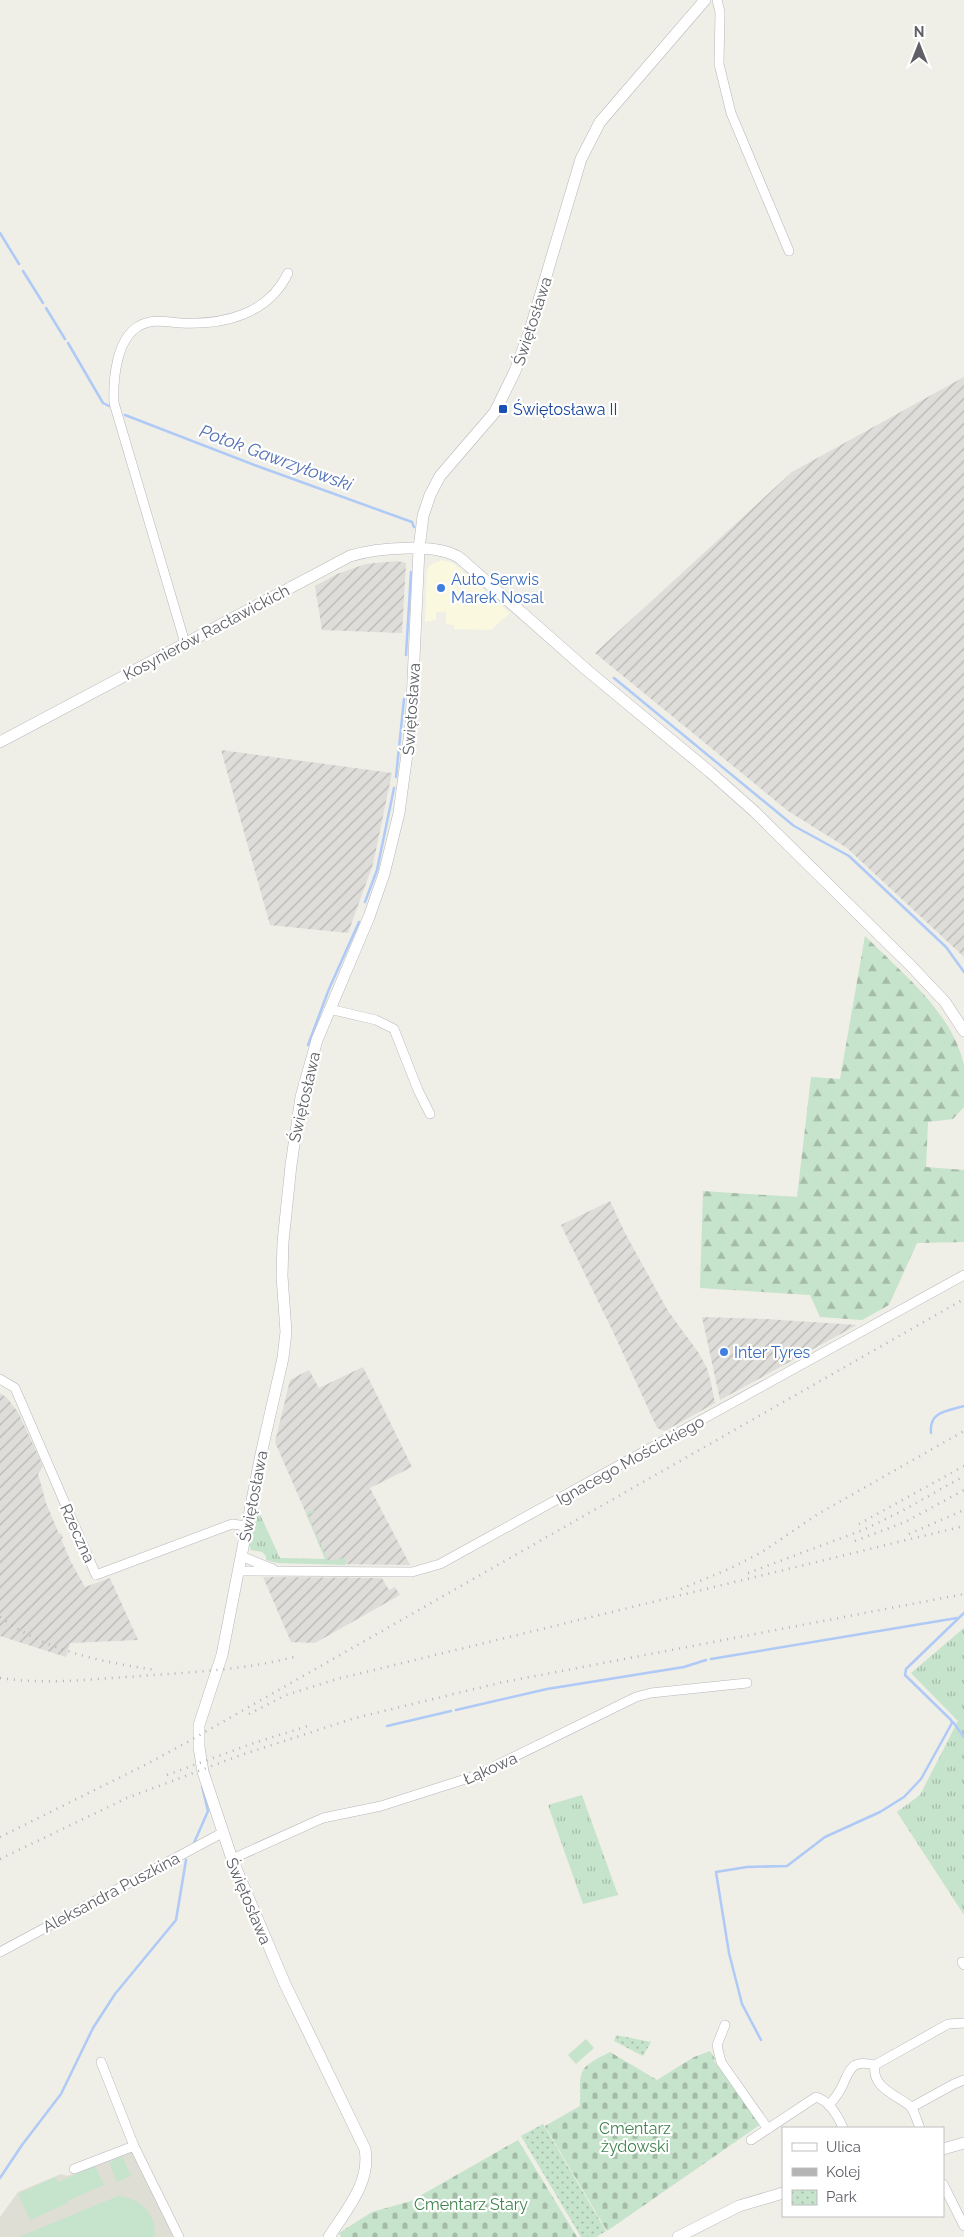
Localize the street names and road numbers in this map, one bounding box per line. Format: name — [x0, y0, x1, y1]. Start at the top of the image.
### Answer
street label: Świętosława — [508, 274, 556, 368]
street label: Kosynierów Racławickich — [120, 581, 293, 684]
street label: Świętosława — [398, 662, 424, 756]
street label: Świętosława — [284, 1050, 324, 1144]
street label: Ignacego Mościckiego — [553, 1412, 708, 1509]
street label: Świętosława — [234, 1449, 272, 1543]
street label: Rzeczna — [56, 1501, 99, 1566]
street label: Łąkowa — [460, 1748, 520, 1789]
street label: Aleksandra Puszkina — [40, 1848, 183, 1937]
street label: Świętosława — [222, 1855, 276, 1947]

